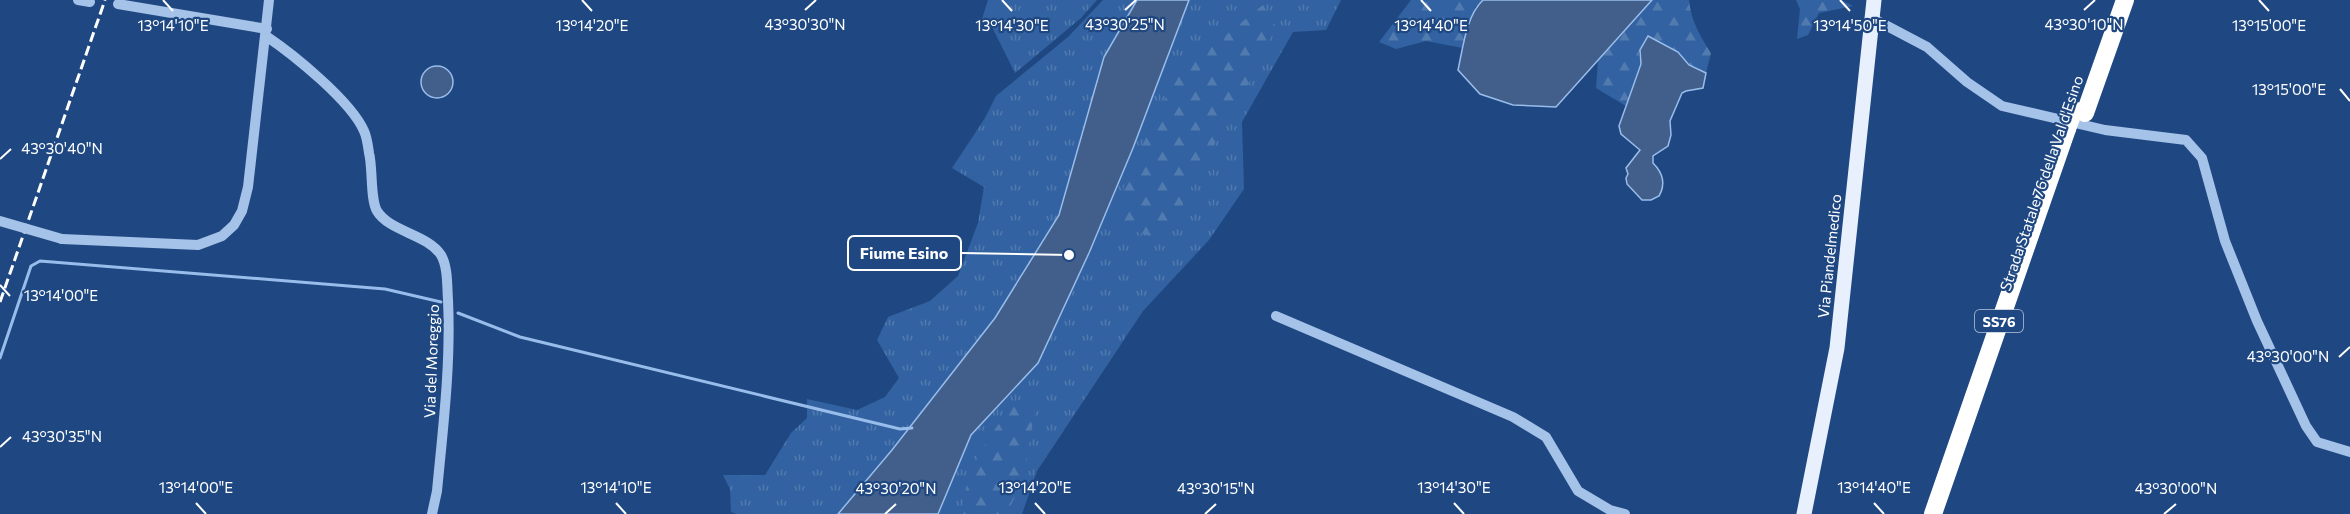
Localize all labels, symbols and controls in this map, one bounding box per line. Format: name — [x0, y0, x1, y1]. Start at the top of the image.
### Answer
text: 43°30'30"N — [764, 15, 846, 33]
text: 43°30'25"N — [1085, 15, 1165, 33]
text: 43°30'10"N — [2044, 15, 2124, 33]
text: 13°14'10"E — [137, 16, 209, 34]
text: 13°14'20"E — [556, 16, 629, 34]
text: 13°14'30"E — [975, 16, 1049, 34]
text: 13°14'40"E — [1394, 16, 1468, 34]
text: 13°14'50"E — [1813, 16, 1887, 34]
text: 13°15'00"E — [2232, 16, 2306, 34]
street label: Strada Statale 76 della Val d'Esino — [1996, 73, 2086, 293]
text: 13°15'00"E — [2252, 80, 2326, 98]
text: 43°30'40"N — [21, 139, 103, 157]
street label: Via Piandelmedico — [1814, 193, 1844, 319]
callout: Fiume Esino — [848, 236, 961, 270]
text: Fiume Esino — [860, 243, 949, 262]
text: 13°14'00"E — [24, 286, 98, 304]
street label: Via del Moreggio — [420, 304, 442, 418]
road number: SS76 — [1975, 310, 2023, 332]
text: 43°30'00"N — [2247, 347, 2329, 365]
text: 43°30'35"N — [22, 427, 102, 445]
text: 13°14'00"E — [159, 478, 233, 496]
text: 13°14'10"E — [580, 478, 652, 496]
text: 13°14'20"E — [999, 478, 1072, 496]
text: 13°14'30"E — [1417, 478, 1491, 496]
text: 13°14'40"E — [1837, 478, 1911, 496]
text: 43°30'20"N — [856, 479, 936, 497]
text: 43°30'15"N — [1177, 479, 1255, 497]
text: 43°30'00"N — [2135, 479, 2217, 497]

